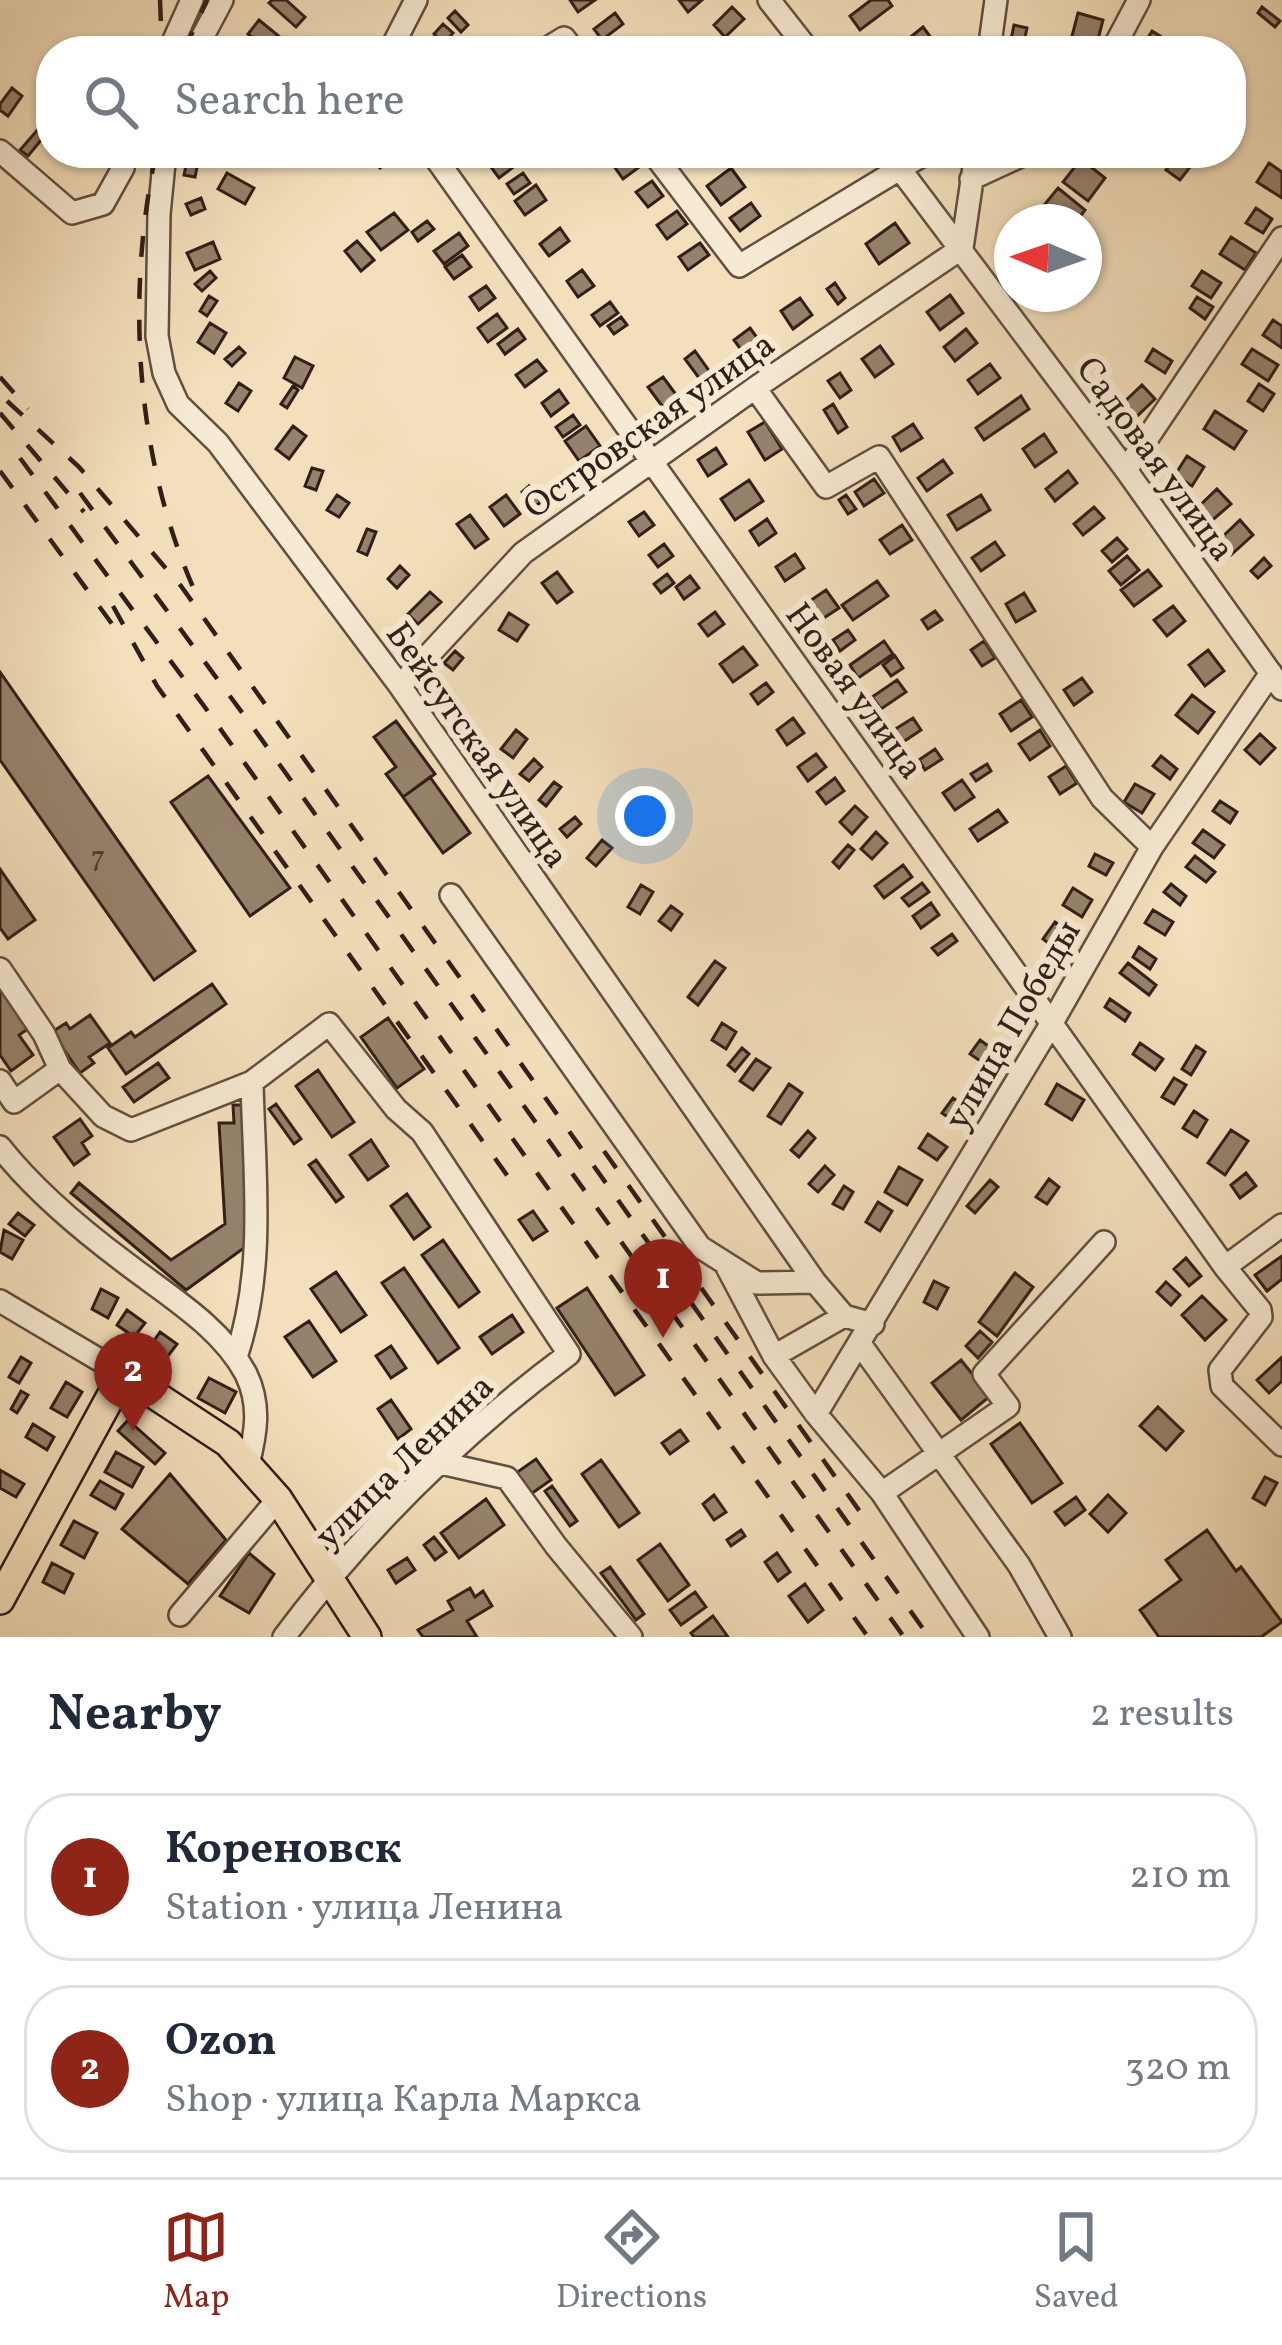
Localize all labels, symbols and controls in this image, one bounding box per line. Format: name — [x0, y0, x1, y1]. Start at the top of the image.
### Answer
search box — [36, 36, 1246, 168]
icon: search — [78, 69, 144, 135]
text: Search here — [174, 71, 405, 134]
north arrow — [994, 204, 1102, 312]
street label: Островская улица — [514, 322, 786, 533]
street label: Садовая улица — [1062, 348, 1245, 573]
street label: Новая улица — [772, 594, 934, 791]
street label: Бейсугская улица — [372, 613, 579, 880]
your location — [615, 786, 675, 846]
house number: 7 — [91, 837, 105, 879]
street label: улица Победы — [934, 912, 1095, 1140]
pin: 1 — [624, 1239, 702, 1338]
pin: 2 — [94, 1332, 172, 1431]
street label: улица Ленина — [305, 1364, 507, 1562]
text: Nearby — [48, 1680, 222, 1751]
text: 2 results — [1090, 1688, 1234, 1742]
text: Кореновск — [165, 1819, 402, 1882]
text: 1 — [82, 1850, 98, 1904]
text: 210 m — [1129, 1850, 1231, 1904]
text: Station · улица Ленина — [165, 1882, 564, 1936]
text: Ozon — [165, 2011, 277, 2074]
text: 2 — [80, 2042, 100, 2096]
text: 320 m — [1125, 2042, 1231, 2096]
text: Shop · улица Карла Маркса — [165, 2074, 642, 2128]
tab: Map — [163, 2204, 229, 2322]
tab: Directions — [556, 2204, 707, 2322]
tab: Saved — [1034, 2204, 1119, 2322]

